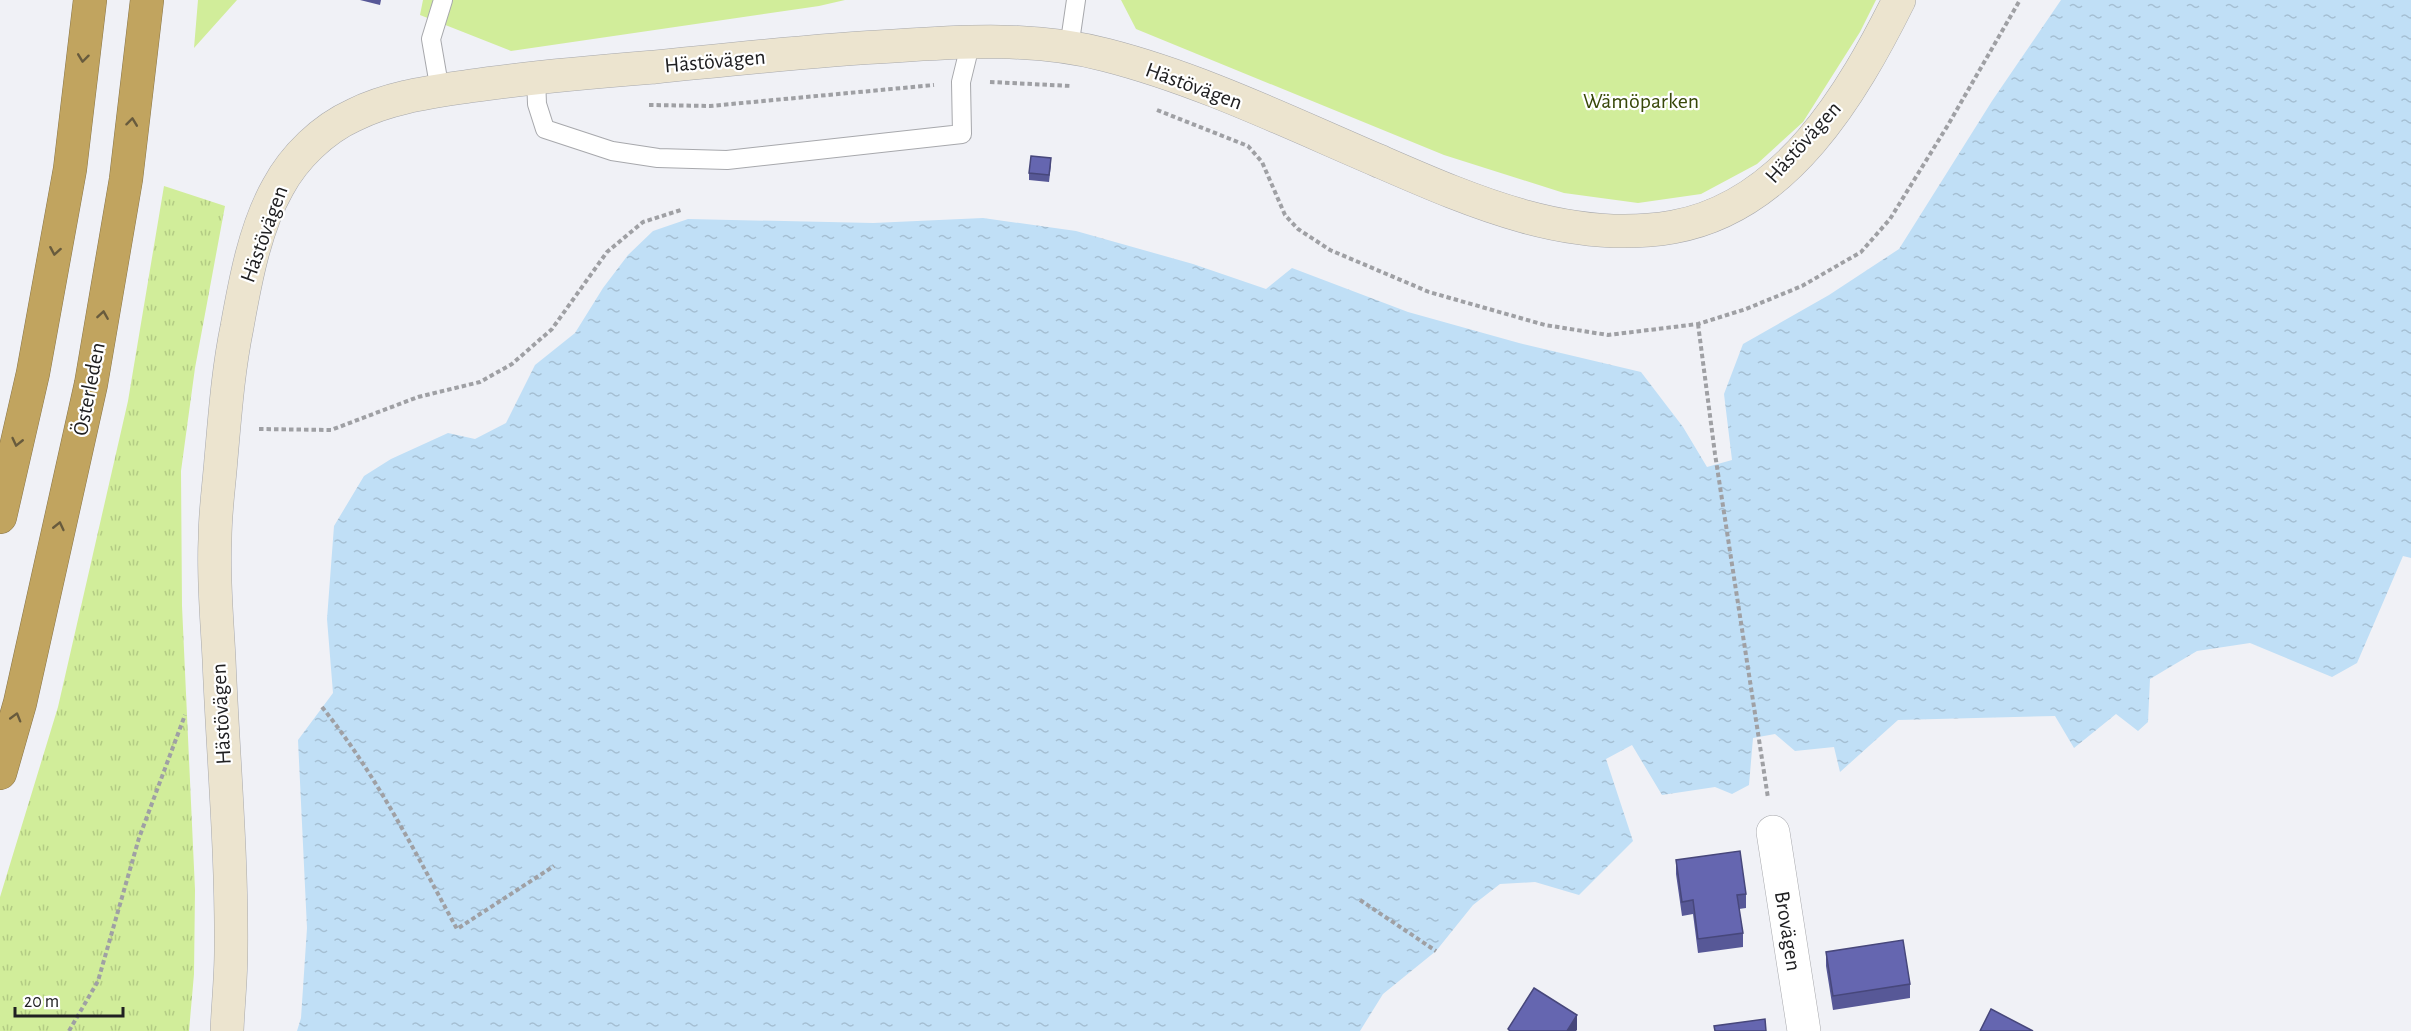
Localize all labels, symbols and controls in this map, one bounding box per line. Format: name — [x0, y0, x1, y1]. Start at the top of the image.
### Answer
street label: Hästövägen — [664, 46, 766, 76]
one-way arrow — [77, 54, 90, 63]
street label: Hästövägen — [1143, 58, 1245, 114]
park label: Wämöparken — [1583, 90, 1699, 112]
street label: Hästövägen — [1761, 97, 1845, 187]
one-way arrow — [125, 118, 138, 127]
street label: Hästövägen — [236, 183, 292, 285]
one-way arrow — [49, 246, 62, 256]
one-way arrow — [96, 310, 109, 320]
street label: Österleden — [69, 340, 109, 438]
one-way arrow — [11, 437, 24, 447]
one-way arrow — [52, 522, 65, 532]
street label: Hästövägen — [207, 663, 235, 765]
one-way arrow — [9, 712, 21, 722]
street label: Brovägen — [1771, 890, 1805, 972]
scale bar — [15, 980, 123, 1018]
text: 20 m — [24, 993, 59, 1011]

